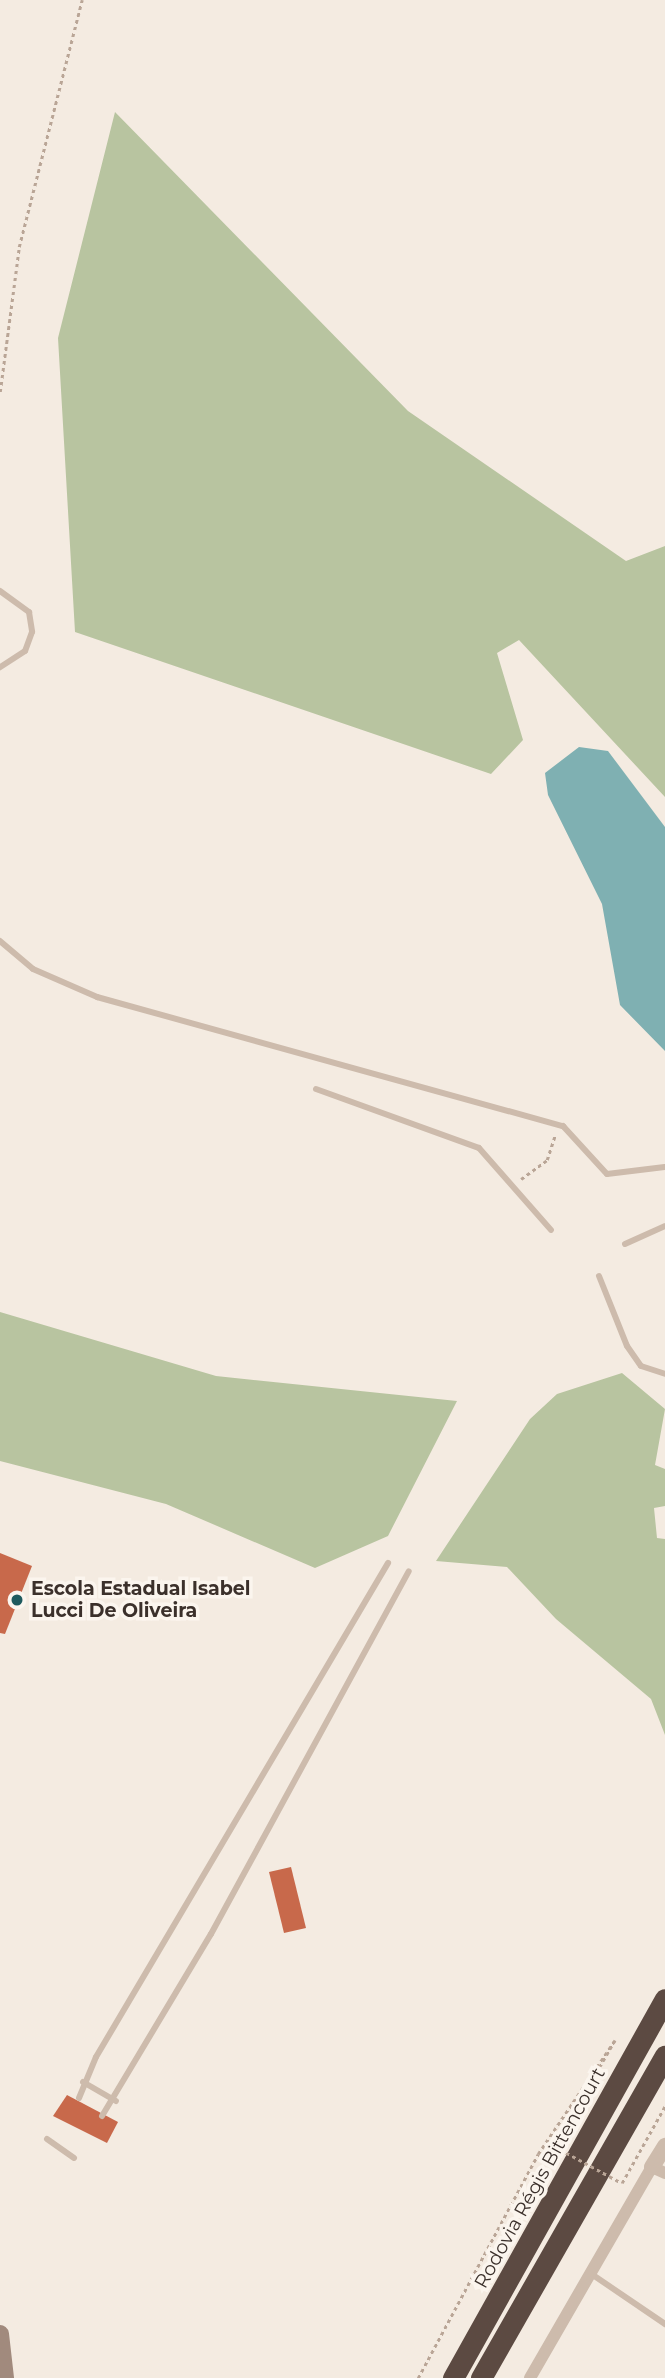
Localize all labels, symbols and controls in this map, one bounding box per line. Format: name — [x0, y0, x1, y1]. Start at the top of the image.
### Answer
place label: Escola Estadual Isabel Lucci De Oliveira — [31, 1578, 251, 1622]
marker: Escola Estadual Isabel Lucci De Oliveira — [9, 1592, 25, 1608]
street label: Rodovia Régis Bittencourt — [470, 2064, 610, 2292]

